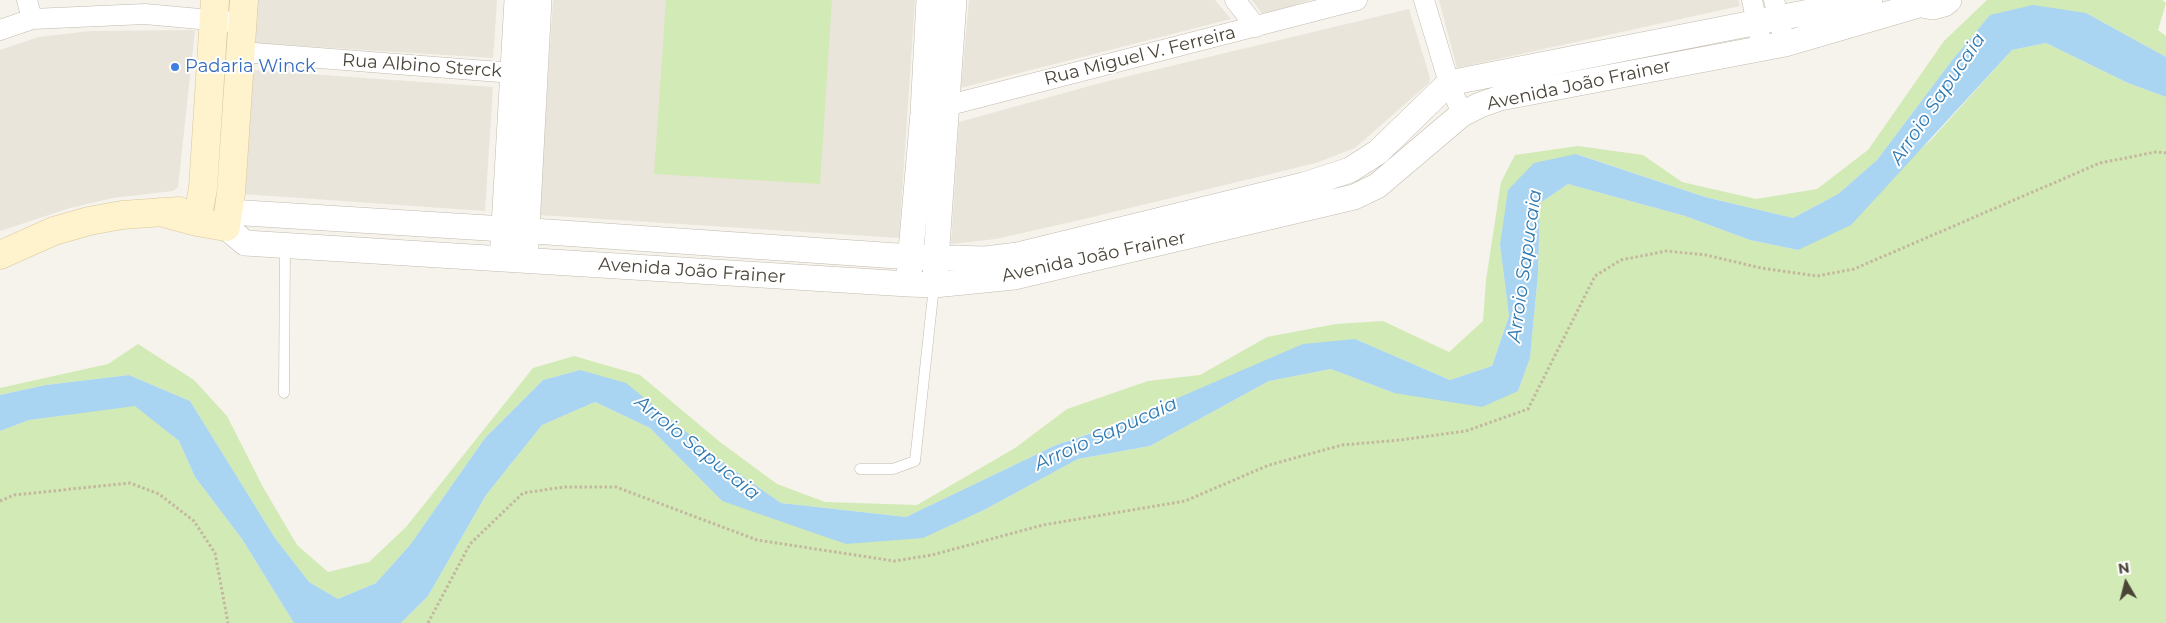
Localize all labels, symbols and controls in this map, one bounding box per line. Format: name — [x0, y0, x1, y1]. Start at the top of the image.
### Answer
street label: Rua Miguel V. Ferreira — [1042, 22, 1238, 90]
water label: Arroio Sapucaia — [1885, 29, 1991, 169]
street label: Rua Albino Sterck — [341, 50, 503, 82]
street label: Avenida João Frainer — [1485, 55, 1673, 115]
place label: Padaria Winck — [185, 56, 316, 78]
marker: Padaria Winck — [169, 61, 181, 73]
water label: Arroio Sapucaia — [1503, 188, 1547, 344]
street label: Avenida João Frainer — [1000, 227, 1188, 287]
street label: Avenida João Frainer — [598, 254, 786, 288]
water label: Arroio Sapucaia — [630, 391, 764, 505]
water label: Arroio Sapucaia — [1031, 392, 1181, 476]
north arrow — [2101, 558, 2151, 608]
text: N — [2117, 558, 2131, 578]

